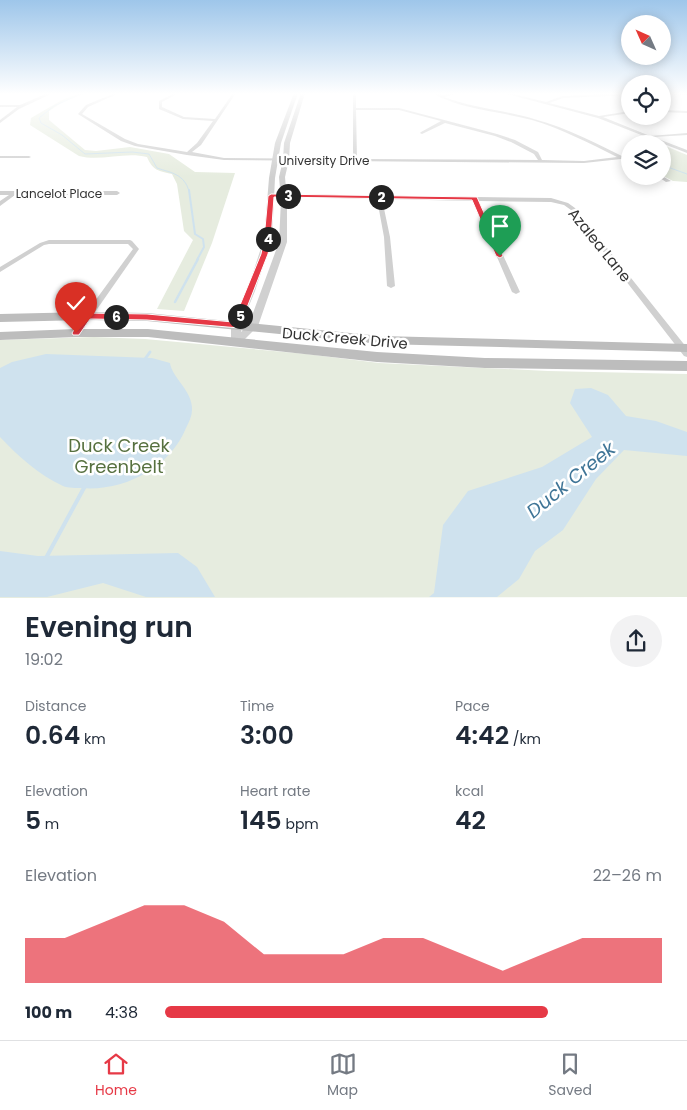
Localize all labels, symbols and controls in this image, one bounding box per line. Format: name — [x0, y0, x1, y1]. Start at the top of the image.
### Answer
north arrow — [621, 15, 671, 65]
map controls — [621, 15, 671, 185]
button: locate — [621, 75, 671, 125]
button: layers — [621, 135, 671, 185]
street label: University Drive — [278, 152, 370, 169]
pin: 3 — [276, 184, 300, 208]
pin: 2 — [368, 184, 394, 210]
street label: Lancelot Place — [16, 185, 102, 202]
text: 3 — [284, 186, 293, 206]
text: 2 — [378, 187, 386, 207]
street label: Azalea Lane — [564, 204, 636, 286]
pin — [479, 205, 521, 256]
icon: arrive — [486, 212, 514, 240]
pin: 4 — [256, 226, 280, 252]
text: 4 — [264, 229, 273, 249]
pin — [55, 282, 97, 333]
icon: check — [62, 289, 90, 317]
pin: 6 — [104, 304, 128, 330]
pin: 5 — [228, 304, 252, 328]
text: 5 — [236, 306, 245, 326]
text: 6 — [112, 307, 121, 327]
street label: Duck Creek Drive — [281, 322, 409, 354]
park label: Duck Creek Greenbelt — [68, 433, 170, 479]
water label: Duck Creek — [521, 435, 622, 524]
text: Evening run — [25, 608, 193, 647]
button: share — [610, 615, 662, 667]
text: 19:02 — [25, 648, 63, 671]
text: Distance — [25, 696, 86, 716]
text: Time — [240, 696, 274, 716]
text: Pace — [455, 696, 490, 716]
text: 0.64 — [25, 718, 80, 753]
text: 3:00 — [240, 718, 294, 753]
text: 4:42 — [455, 718, 509, 753]
text: km — [80, 729, 106, 749]
text: /km — [509, 729, 541, 749]
text: Elevation — [25, 781, 88, 801]
text: Heart rate — [240, 781, 310, 801]
text: kcal — [455, 781, 484, 801]
text: 5 — [25, 803, 41, 838]
text: 145 — [240, 803, 282, 838]
text: 42 — [455, 803, 486, 838]
text: m — [41, 814, 59, 834]
text: bpm — [282, 814, 319, 834]
text: Elevation — [25, 864, 97, 887]
text: 22–26 m — [593, 864, 662, 887]
text: 100 m — [25, 1001, 72, 1024]
text: 4:38 — [105, 1001, 138, 1024]
tab: Home — [95, 1050, 137, 1101]
tab: Map — [327, 1050, 358, 1101]
tab: Saved — [548, 1050, 592, 1101]

